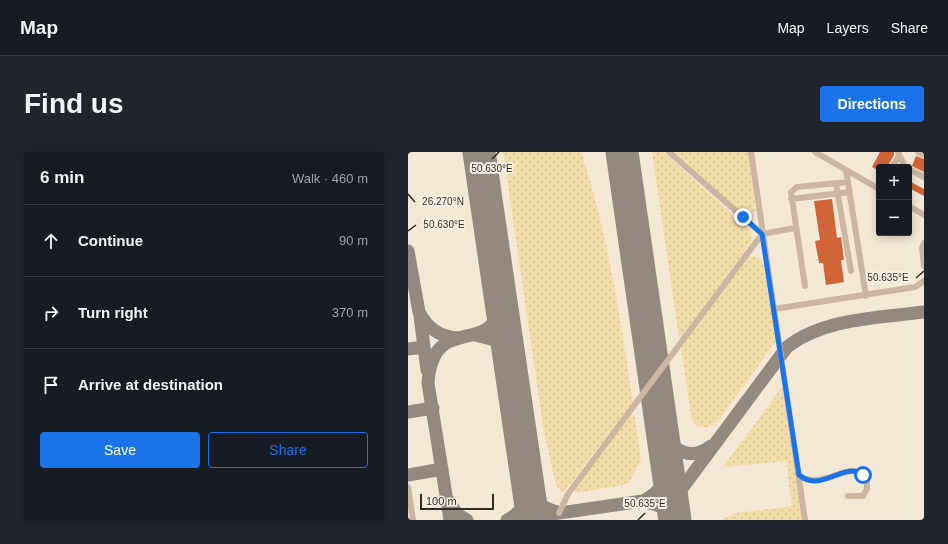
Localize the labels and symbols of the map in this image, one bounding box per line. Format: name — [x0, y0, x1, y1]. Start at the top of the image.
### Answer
text: 50.630°E — [471, 163, 513, 174]
text: 26.270°N — [422, 196, 464, 207]
route end — [734, 208, 752, 226]
text: 50.630°E — [423, 219, 465, 230]
text: 50.635°E — [867, 272, 909, 283]
route start — [854, 466, 872, 484]
scale bar — [420, 492, 494, 511]
text: 50.635°E — [624, 498, 666, 509]

